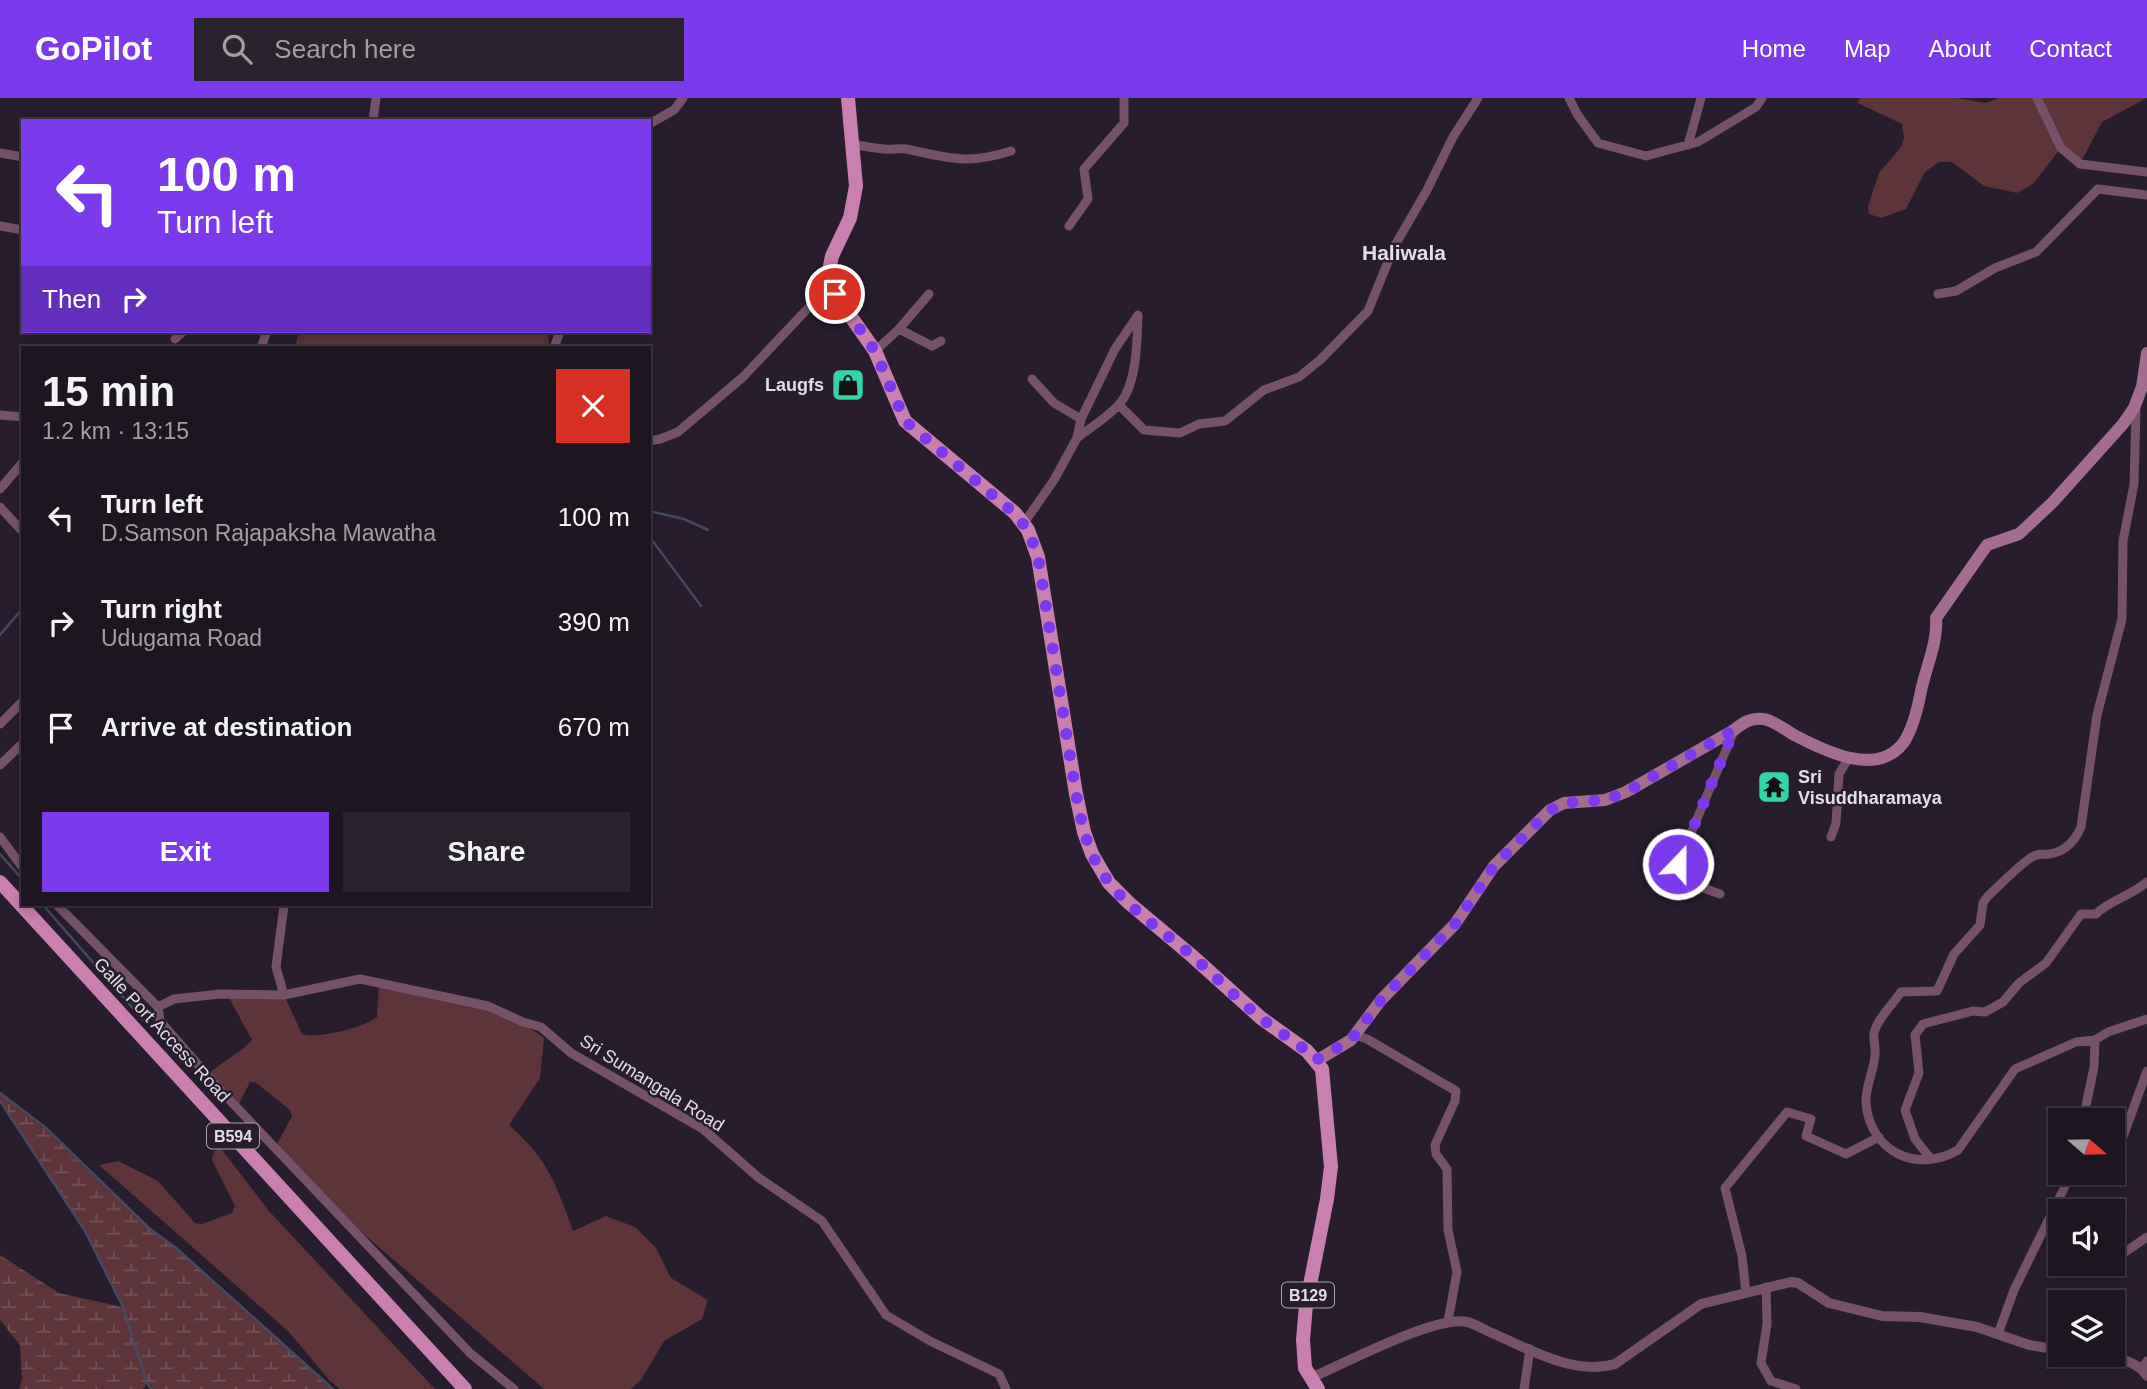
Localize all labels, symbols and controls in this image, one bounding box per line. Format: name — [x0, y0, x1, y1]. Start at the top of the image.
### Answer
search box — [194, 18, 684, 81]
text: GoPilot — [35, 30, 152, 67]
icon: search — [218, 30, 256, 68]
text: Search here — [274, 34, 416, 64]
text: Home — [1742, 35, 1806, 62]
text: Map — [1844, 35, 1891, 62]
text: About — [1929, 35, 1991, 62]
text: Contact — [2029, 35, 2112, 62]
icon: left — [42, 147, 133, 238]
text: 100 m — [157, 147, 296, 201]
text: Turn left — [157, 204, 273, 240]
district label: Haliwala — [1362, 241, 1446, 264]
pin — [805, 264, 865, 324]
icon: arrive — [816, 275, 854, 313]
icon: right — [115, 280, 153, 318]
text: Then — [42, 284, 101, 314]
shop icon: Laugfs — [829, 366, 867, 404]
text: 15 min — [42, 368, 175, 415]
button: close — [556, 369, 630, 443]
place label: Laugfs — [765, 375, 824, 395]
text: 1.2 km · 13:15 — [42, 418, 189, 444]
text: Turn left — [101, 489, 203, 519]
icon: left — [42, 499, 80, 537]
text: 100 m — [558, 502, 630, 532]
text: D.Samson Rajapaksha Mawatha — [101, 520, 436, 546]
text: Turn right — [101, 594, 222, 624]
icon: right — [42, 604, 80, 642]
text: 390 m — [558, 607, 630, 637]
text: Udugama Road — [101, 625, 262, 651]
icon: arrive — [42, 709, 80, 747]
text: Arrive at destination — [101, 712, 352, 742]
text: 670 m — [558, 712, 630, 742]
place label: Sri Visuddharamaya — [1798, 767, 1943, 808]
temple icon: Sri Visuddharamaya — [1755, 768, 1793, 806]
button: Exit — [42, 812, 329, 892]
button: Share — [343, 812, 630, 892]
position arrow — [1641, 827, 1715, 901]
street label: Galle Port Access Road — [90, 954, 234, 1106]
street label: Sri Sumangala Road — [576, 1031, 728, 1135]
north arrow — [2048, 1108, 2124, 1185]
map controls — [2048, 1108, 2125, 1367]
road number: B594 — [207, 1124, 259, 1148]
button: sound — [2048, 1199, 2125, 1276]
road number: B129 — [1282, 1282, 1334, 1308]
button: layers — [2048, 1290, 2125, 1367]

